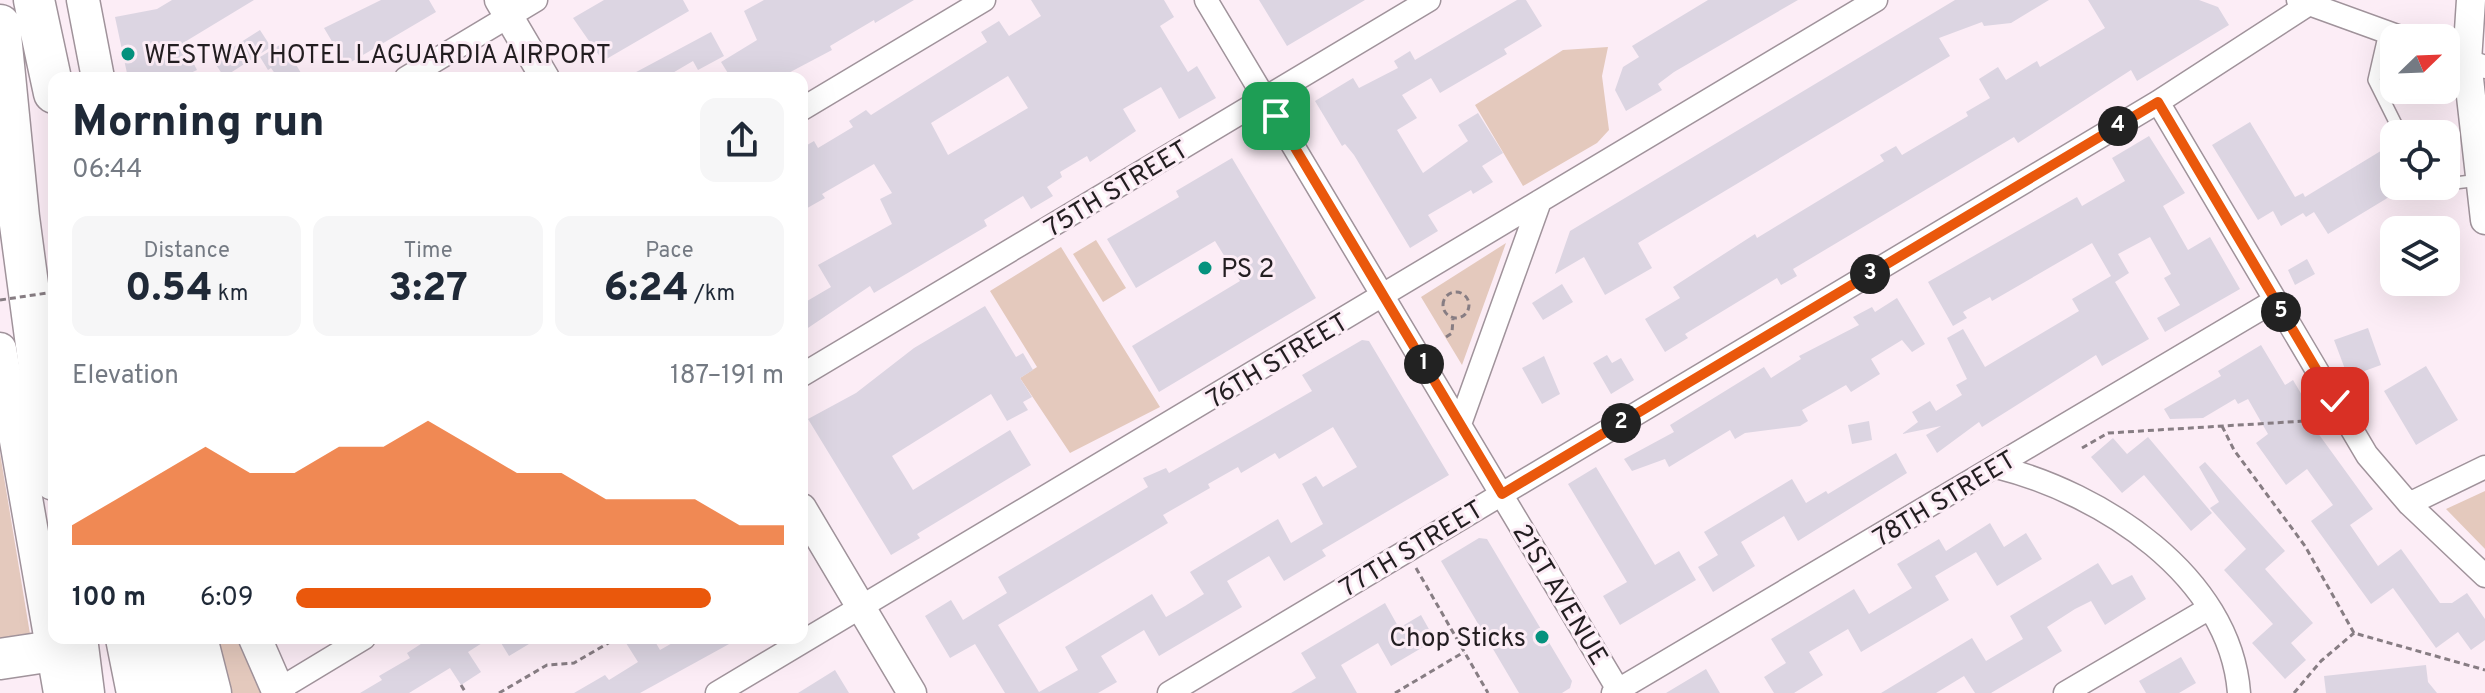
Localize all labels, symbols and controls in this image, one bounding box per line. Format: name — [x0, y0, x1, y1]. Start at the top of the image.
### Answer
north arrow — [2380, 24, 2460, 104]
map controls — [2380, 24, 2460, 296]
place label: WESTWAY HOTEL LAGUARDIA AIRPORT — [144, 40, 611, 73]
marker: WESTWAY HOTEL LAGUARDIA AIRPORT — [119, 45, 137, 63]
pin — [1242, 82, 1310, 150]
icon: arrive — [1254, 94, 1298, 138]
text: Morning run — [72, 96, 325, 152]
button: share — [700, 98, 784, 182]
pin: 4 — [2098, 106, 2138, 146]
text: 4 — [2111, 112, 2125, 139]
button: locate — [2380, 120, 2460, 200]
street label: 75TH STREET — [1039, 134, 1195, 246]
text: 06:44 — [72, 154, 142, 187]
button: layers — [2380, 216, 2460, 296]
text: Distance — [143, 238, 230, 265]
text: Time — [403, 238, 453, 265]
text: Pace — [645, 238, 693, 265]
place label: PS 2 — [1221, 254, 1274, 287]
pin: 3 — [1850, 254, 1890, 294]
marker: PS 2 — [1196, 259, 1214, 277]
text: 3 — [1863, 260, 1877, 287]
text: 0.54 — [125, 265, 213, 315]
text: 3:27 — [388, 265, 468, 315]
text: 6:24 — [604, 265, 689, 315]
text: km — [213, 281, 248, 308]
text: /km — [689, 281, 735, 308]
pin: 5 — [2261, 292, 2301, 332]
text: 5 — [2274, 298, 2288, 325]
street label: 76TH STREET — [1201, 307, 1355, 417]
pin: 1 — [1404, 344, 1444, 384]
text: 1 — [1420, 350, 1428, 377]
text: Elevation — [72, 360, 179, 393]
text: 187–191 m — [670, 360, 784, 393]
pin — [2301, 367, 2369, 435]
icon: check — [2313, 379, 2357, 423]
pin: 2 — [1601, 403, 1641, 443]
text: 2 — [1614, 409, 1628, 436]
street label: 78TH STREET — [1868, 445, 2023, 556]
street label: 77TH STREET — [1334, 494, 1490, 606]
street label: 21ST AVENUE — [1504, 519, 1614, 672]
text: 100 m — [72, 582, 146, 615]
text: 6:09 — [200, 582, 254, 615]
place label: Chop Sticks — [1389, 623, 1526, 656]
marker: Chop Sticks — [1533, 628, 1551, 646]

